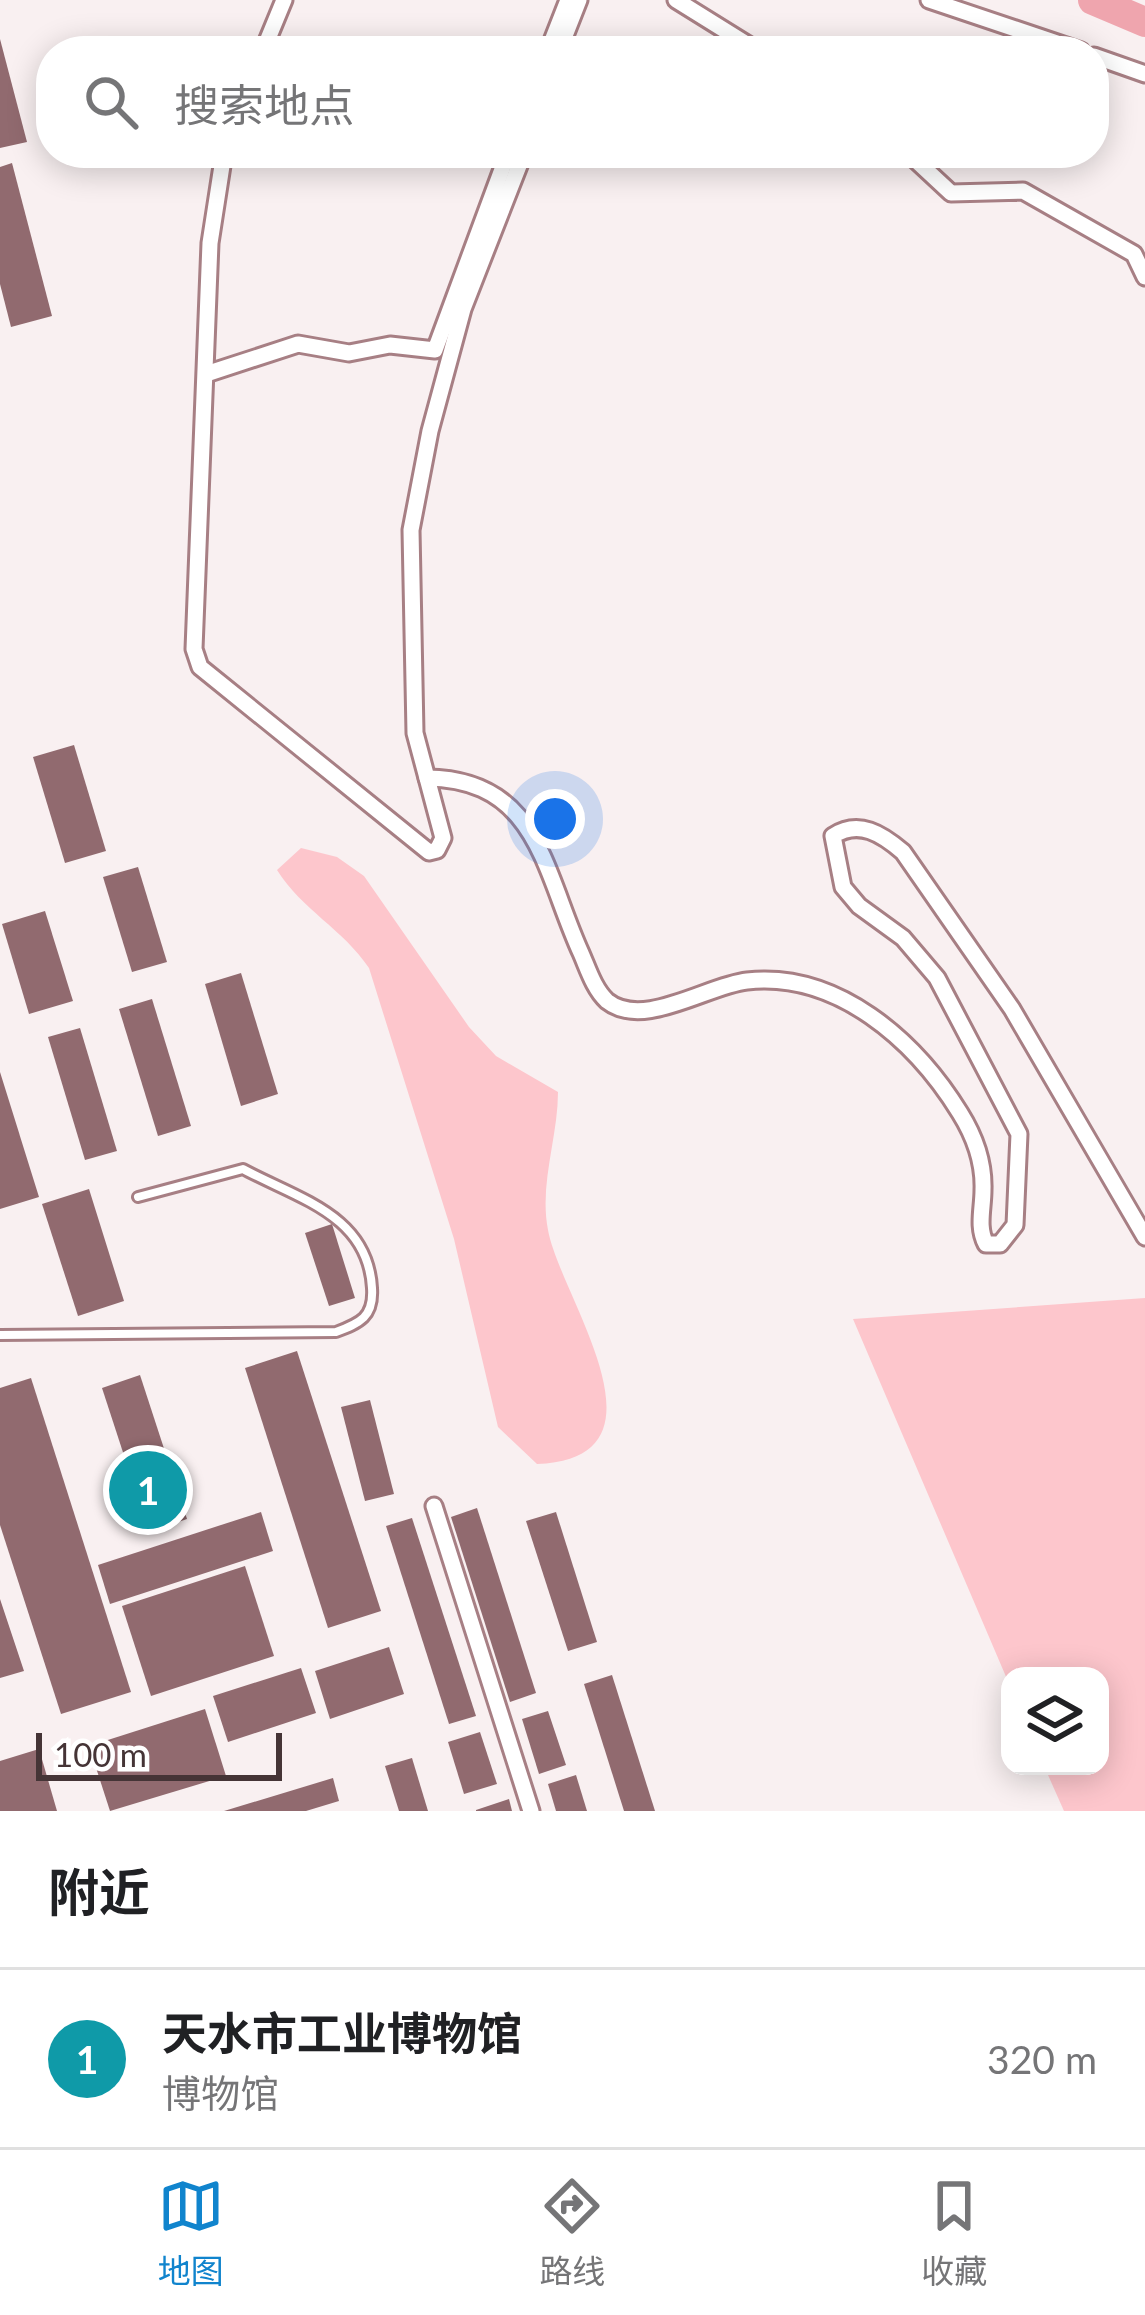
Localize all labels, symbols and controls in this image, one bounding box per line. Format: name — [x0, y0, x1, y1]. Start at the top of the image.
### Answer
search box — [36, 36, 1109, 168]
icon: search — [78, 69, 144, 135]
text: 搜索地点 — [174, 78, 354, 132]
your location — [525, 789, 585, 849]
pin: 1 — [109, 1445, 187, 1535]
map controls — [1001, 1667, 1109, 1775]
button: layers — [1001, 1667, 1109, 1775]
scale bar — [36, 1727, 282, 1780]
text: 100 m — [54, 1734, 147, 1774]
text: 附近 — [48, 1861, 150, 1922]
text: 天水市工业博物馆 — [162, 2006, 522, 2060]
text: 1 — [76, 2036, 98, 2082]
text: 320 m — [987, 2036, 1097, 2082]
text: 博物馆 — [162, 2070, 279, 2116]
tab: 地图 — [158, 2173, 224, 2293]
tab: 路线 — [539, 2173, 605, 2293]
tab: 收藏 — [921, 2173, 987, 2293]

